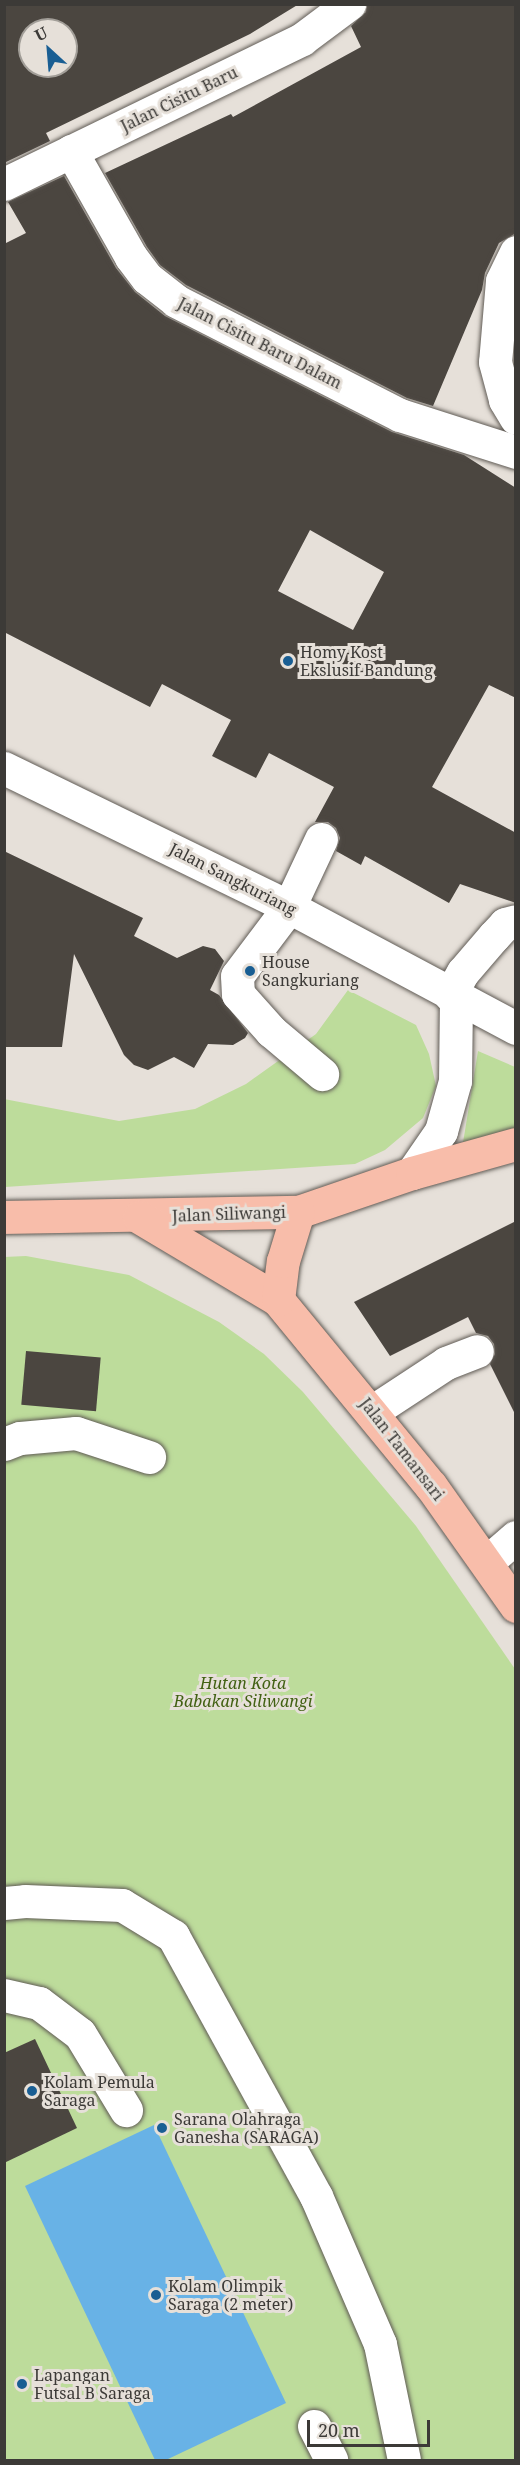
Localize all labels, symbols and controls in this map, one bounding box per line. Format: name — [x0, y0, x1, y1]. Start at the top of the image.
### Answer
north arrow — [18, 18, 78, 78]
text: U — [31, 21, 51, 46]
street label: Jalan Cisitu Baru — [117, 62, 241, 136]
street label: Jalan Cisitu Baru Dalam — [175, 293, 345, 393]
place label: Homy Kost Ekslusif Bandung — [300, 642, 433, 680]
marker: Homy Kost Ekslusif Bandung — [281, 654, 295, 668]
street label: Jalan Sangkuriang — [166, 839, 300, 919]
place label: House Sangkuriang — [262, 952, 359, 990]
marker: House Sangkuriang — [243, 964, 257, 978]
street label: Jalan Siliwangi — [172, 1202, 286, 1226]
street label: Jalan Tamansari — [356, 1394, 448, 1504]
park label: Hutan Kota Babakan Siliwangi — [173, 1673, 313, 1711]
place label: Kolam Pemula Saraga — [44, 2072, 155, 2110]
marker: Kolam Pemula Saraga — [25, 2084, 39, 2098]
place label: Sarana Olahraga Ganesha (SARAGA) — [174, 2109, 319, 2147]
marker: Sarana Olahraga Ganesha (SARAGA) — [155, 2121, 169, 2135]
place label: Kolam Olimpik Saraga (2 meter) — [168, 2276, 293, 2314]
marker: Kolam Olimpik Saraga (2 meter) — [149, 2288, 163, 2302]
place label: Lapangan Futsal B Saraga — [34, 2365, 151, 2403]
marker: Lapangan Futsal B Saraga — [15, 2377, 29, 2391]
scale bar — [310, 2408, 433, 2446]
text: 20 m — [318, 2418, 360, 2442]

